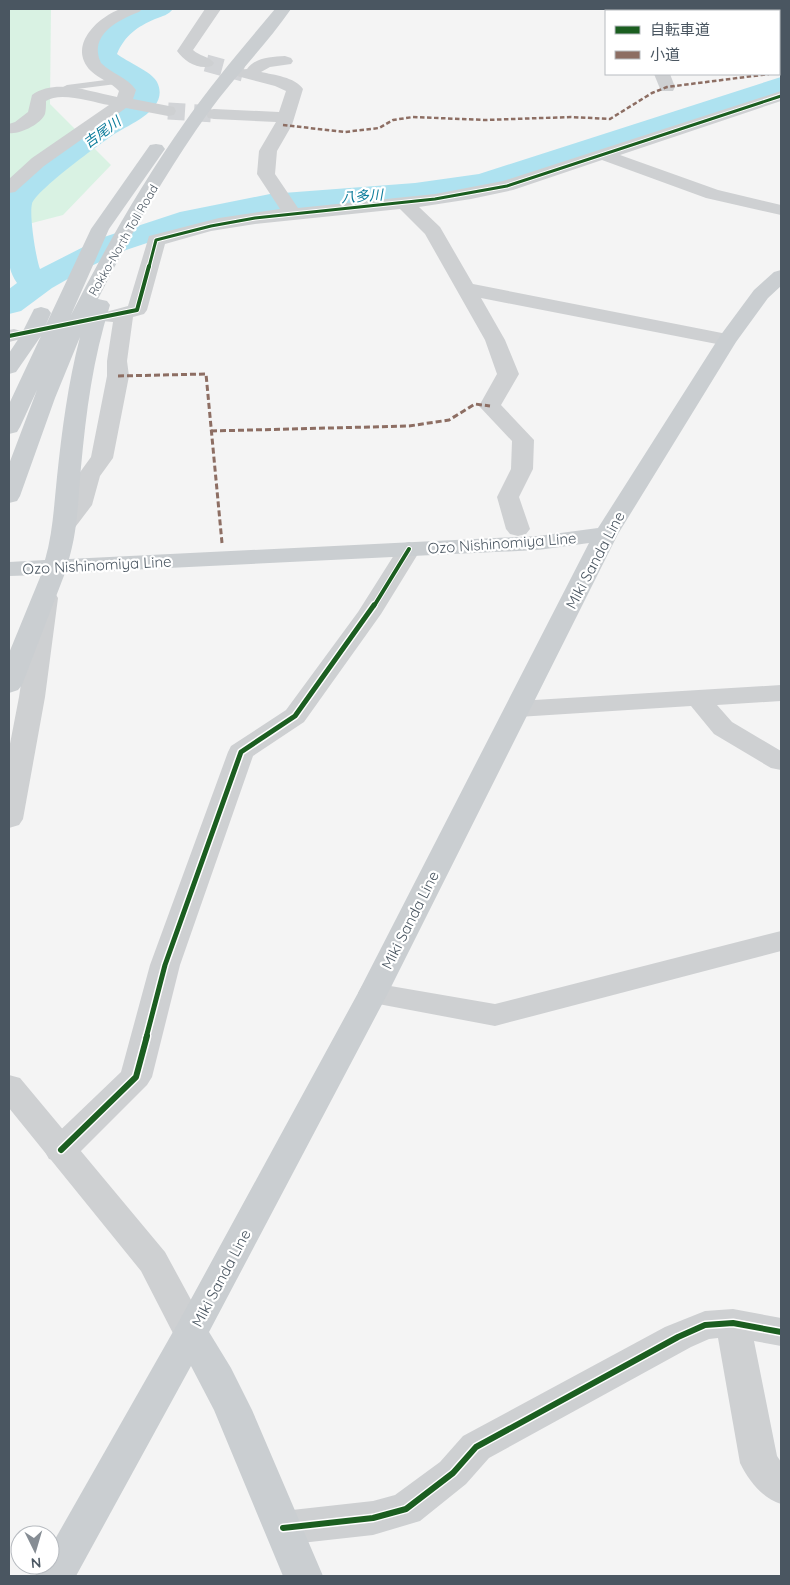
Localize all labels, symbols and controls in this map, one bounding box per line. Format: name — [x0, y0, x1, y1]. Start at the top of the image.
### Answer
legend — [605, 10, 780, 75]
text: 自転車道 — [650, 20, 710, 39]
text: 小道 — [650, 45, 680, 64]
water label: 吉尾川 — [80, 111, 126, 152]
street label: Rokko-North Toll Road — [85, 182, 161, 298]
water label: 八多川 — [340, 185, 386, 206]
street label: Miki Sanda Line — [561, 508, 629, 612]
street label: Ozo Nishinomiya Line — [427, 528, 577, 558]
street label: Ozo Nishinomiya Line — [22, 552, 172, 578]
street label: Miki Sanda Line — [377, 868, 443, 972]
street label: Miki Sanda Line — [187, 1226, 255, 1330]
north arrow — [10, 1525, 60, 1575]
text: N — [30, 1554, 42, 1572]

